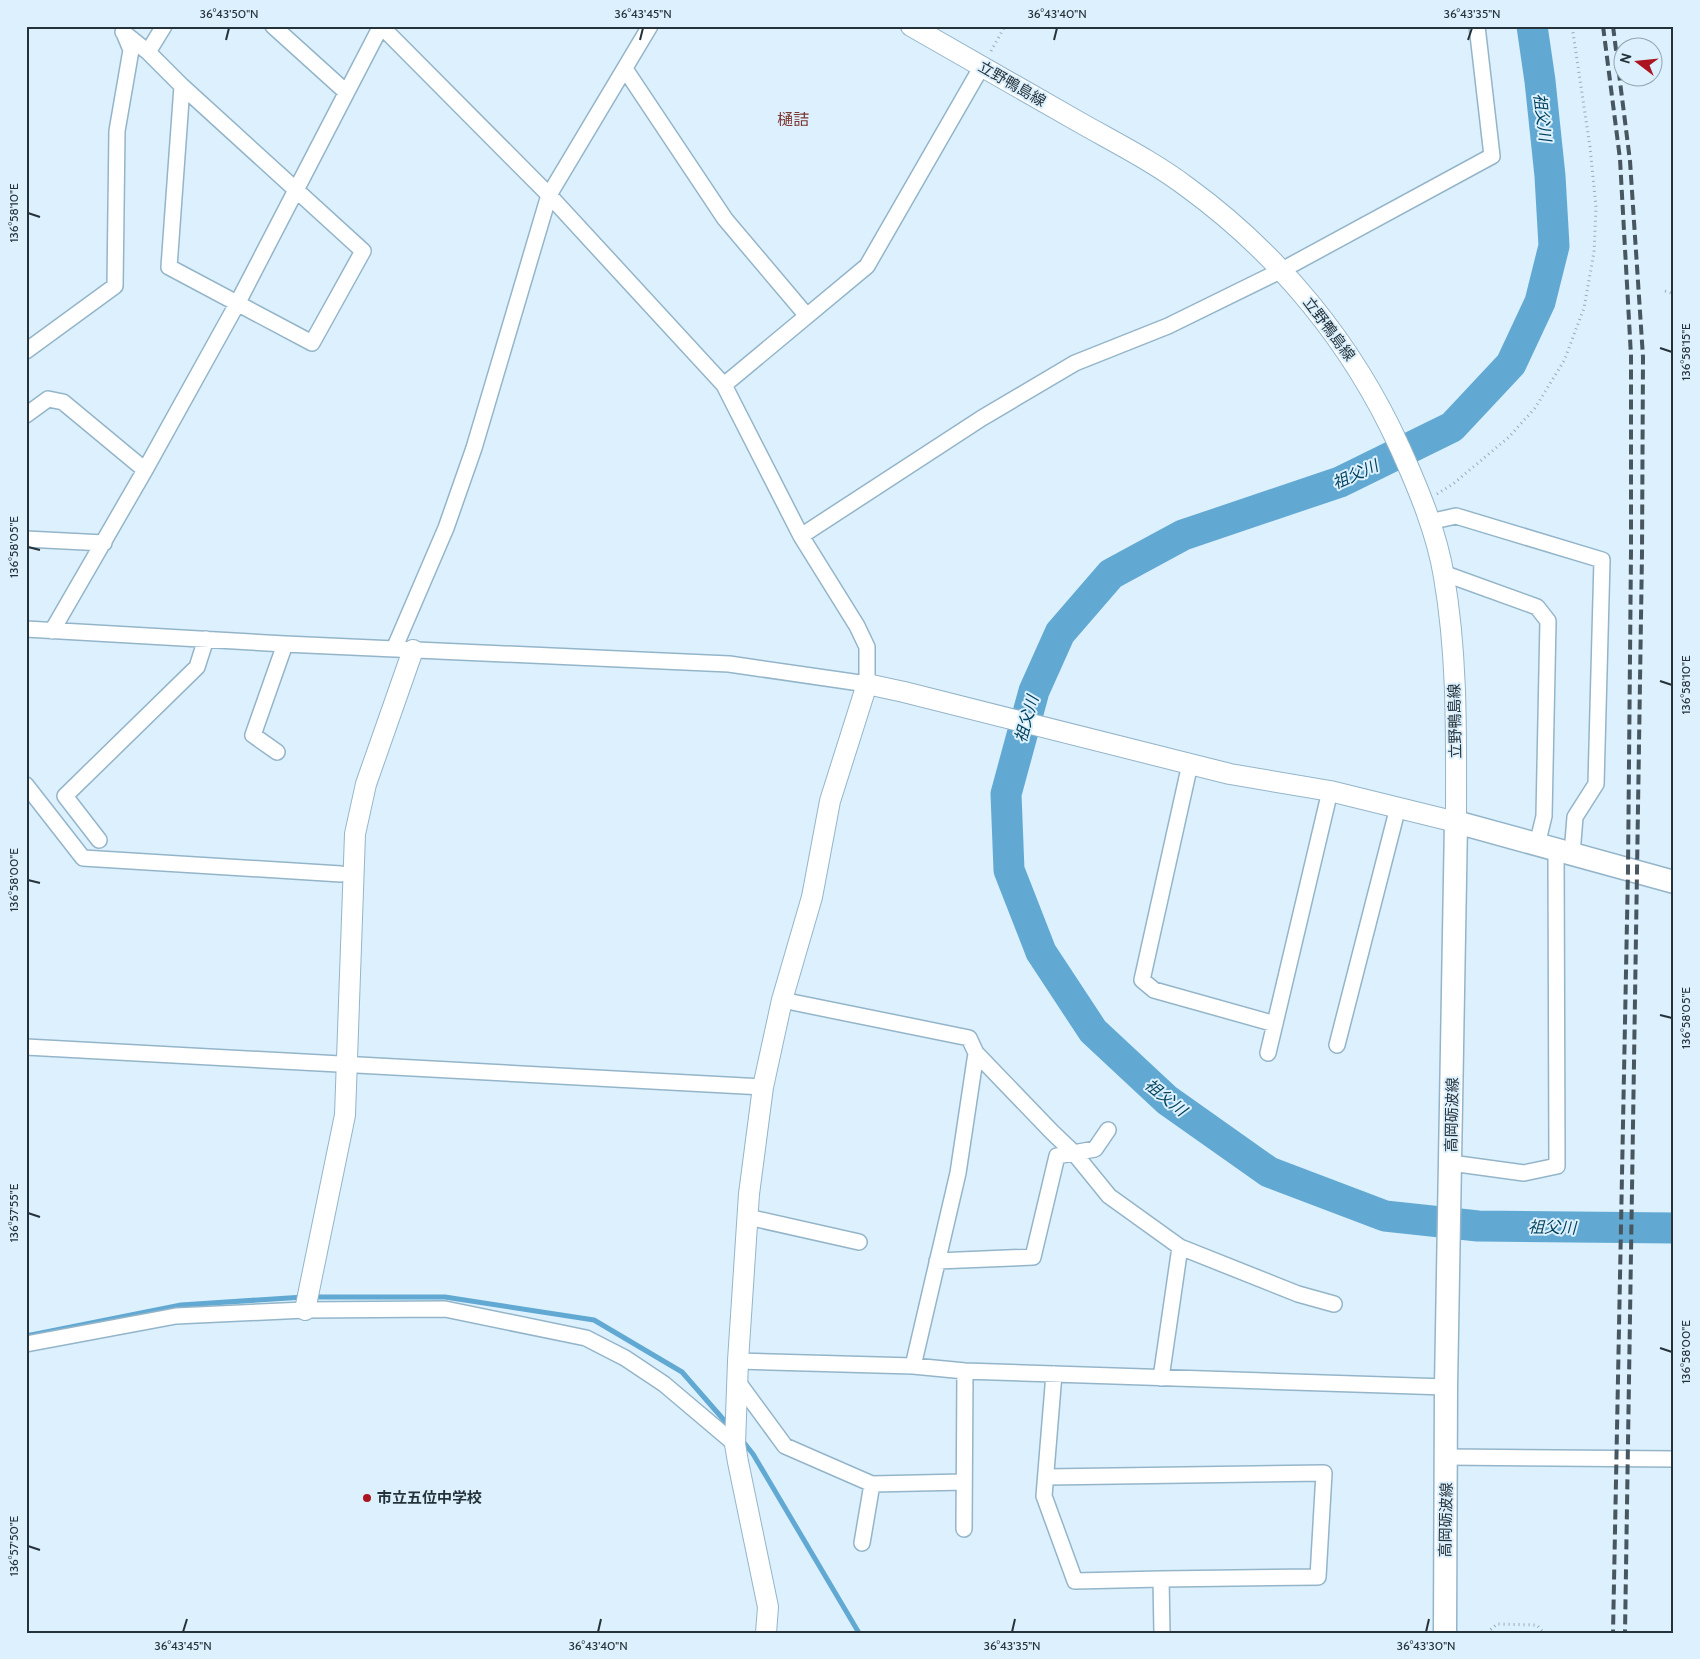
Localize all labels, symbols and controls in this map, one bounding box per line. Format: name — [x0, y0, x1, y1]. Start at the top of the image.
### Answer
text: 36°43'50"N — [199, 6, 259, 21]
text: 36°43'45"N — [614, 6, 672, 21]
text: 36°43'40"N — [1027, 6, 1087, 21]
text: 36°43'35"N — [1443, 6, 1501, 21]
north arrow — [1612, 38, 1662, 88]
text: N — [1615, 51, 1636, 66]
street label: 立野鴨島線 — [975, 57, 1049, 111]
water label: 祖父川 — [1530, 92, 1555, 144]
district label: 樋詰 — [777, 110, 809, 129]
text: 136°58'10"E — [6, 183, 21, 243]
street label: 立野鴨島線 — [1299, 294, 1359, 364]
text: 136°58'15"E — [1678, 323, 1693, 381]
water label: 祖父川 — [1329, 455, 1383, 493]
text: 136°58'05"E — [6, 516, 21, 578]
text: 136°58'10"E — [1678, 655, 1693, 715]
street label: 立野鴨島線 — [1445, 683, 1465, 759]
water label: 祖父川 — [1011, 692, 1043, 745]
text: 136°58'00"E — [6, 848, 21, 912]
text: 136°58'05"E — [1678, 987, 1693, 1049]
water label: 祖父川 — [1141, 1075, 1192, 1121]
street label: 高岡砺波線 — [1442, 1077, 1462, 1153]
text: 136°57'55"E — [6, 1183, 21, 1242]
water label: 祖父川 — [1528, 1218, 1578, 1237]
text: 136°58'00"E — [1678, 1320, 1693, 1384]
street label: 高岡砺波線 — [1436, 1482, 1456, 1558]
place label: 市立五位中学校 — [377, 1489, 482, 1507]
marker: 市立五位中学校 — [361, 1492, 373, 1504]
text: 136°57'50"E — [6, 1515, 21, 1576]
text: 36°43'45"N — [154, 1638, 212, 1653]
text: 36°43'40"N — [568, 1638, 628, 1653]
text: 36°43'35"N — [983, 1638, 1041, 1653]
text: 36°43'30"N — [1396, 1638, 1456, 1653]

